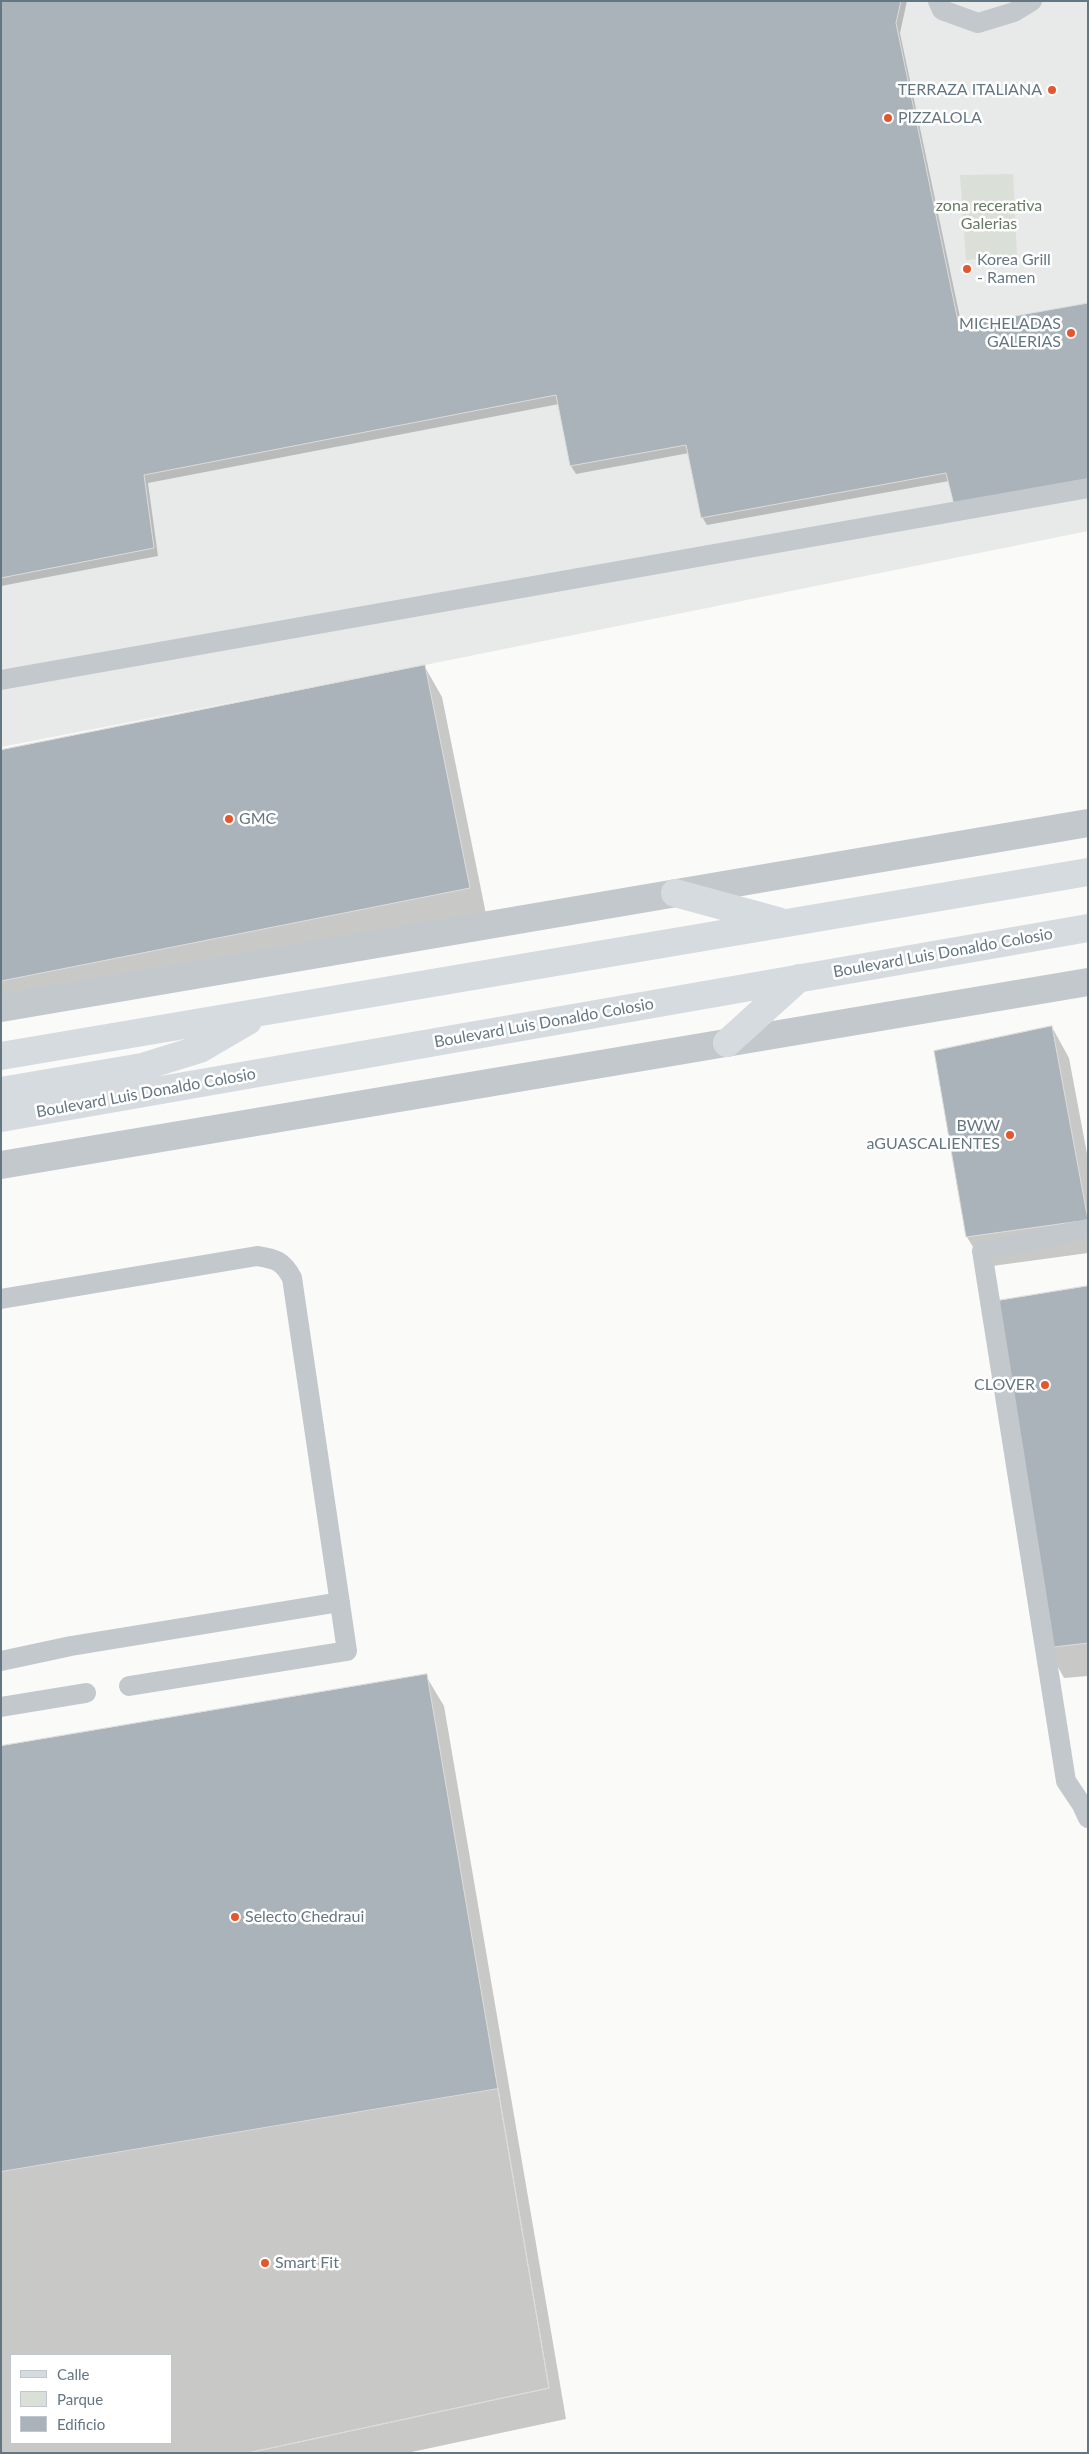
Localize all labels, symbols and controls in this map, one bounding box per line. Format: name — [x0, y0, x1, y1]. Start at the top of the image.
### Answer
place label: TERRAZA ITALIANA — [898, 80, 1042, 100]
marker: TERRAZA ITALIANA — [1046, 84, 1058, 96]
place label: PIZZALOLA — [898, 108, 982, 128]
marker: PIZZALOLA — [882, 112, 894, 124]
park label: zona recerativa Galerias — [936, 196, 1042, 234]
place label: Korea Grill - Ramen — [977, 250, 1051, 288]
marker: Korea Grill - Ramen — [961, 263, 973, 275]
place label: MICHELADAS GALERIAS — [959, 314, 1061, 352]
marker: MICHELADAS GALERIAS — [1065, 327, 1077, 339]
place label: GMC — [239, 809, 276, 829]
marker: GMC — [223, 813, 235, 825]
street label: Boulevard Luis Donaldo Colosio — [832, 924, 1054, 982]
street label: Boulevard Luis Donaldo Colosio — [433, 994, 655, 1052]
street label: Boulevard Luis Donaldo Colosio — [35, 1064, 257, 1122]
place label: BWW aGUASCALIENTES — [866, 1116, 1000, 1154]
marker: BWW aGUASCALIENTES — [1004, 1129, 1016, 1141]
place label: CLOVER — [974, 1375, 1035, 1395]
marker: CLOVER — [1039, 1379, 1051, 1391]
place label: Selecto Chedraui — [245, 1907, 364, 1927]
marker: Selecto Chedraui — [229, 1911, 241, 1923]
place label: Smart Fit — [275, 2253, 339, 2273]
marker: Smart Fit — [259, 2257, 271, 2269]
legend — [10, 2354, 172, 2444]
text: Calle — [57, 2365, 89, 2383]
text: Parque — [57, 2390, 103, 2408]
text: Edificio — [57, 2415, 105, 2433]

